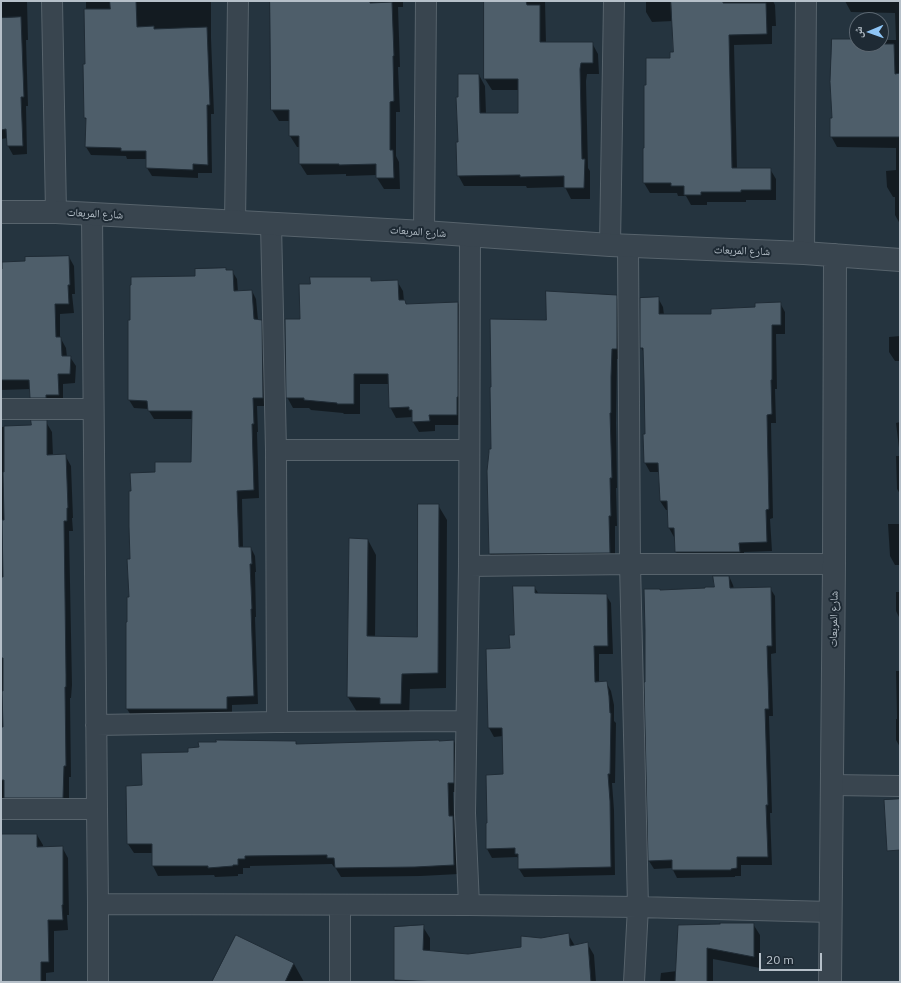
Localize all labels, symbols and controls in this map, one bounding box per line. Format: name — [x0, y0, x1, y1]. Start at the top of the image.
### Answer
north arrow — [849, 12, 889, 52]
text: ش — [851, 26, 865, 38]
street label: شارع المربعات — [67, 206, 123, 222]
street label: شارع المربعات — [389, 223, 447, 241]
street label: شارع المربعات — [714, 243, 770, 259]
street label: شارع المربعات — [827, 591, 841, 647]
scale bar — [761, 945, 824, 971]
text: 20 m — [766, 952, 794, 967]

